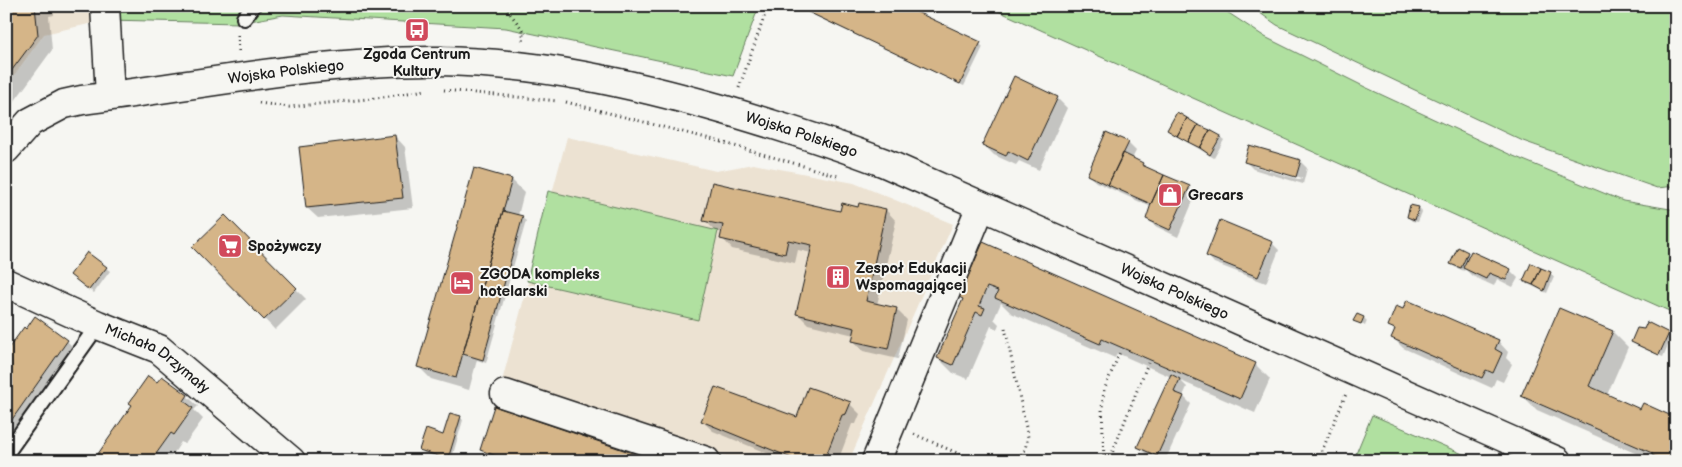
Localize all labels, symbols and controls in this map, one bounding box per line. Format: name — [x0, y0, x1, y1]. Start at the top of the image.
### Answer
bus stop icon: Zgoda Centrum Kultury — [404, 17, 430, 43]
place label: Zgoda Centrum Kultury — [363, 45, 471, 81]
street label: Wojska Polskiego — [227, 55, 345, 88]
street label: Wojska Polskiego — [743, 107, 860, 162]
shop icon: Grecars — [1157, 182, 1183, 208]
place label: Grecars — [1188, 186, 1243, 205]
supermarket icon: Spożywczy — [217, 233, 243, 259]
place label: Spożywczy — [248, 237, 321, 256]
place label: Zespoł Edukacji Wspomagającej — [856, 259, 967, 295]
street label: Wojska Polskiego — [1117, 259, 1232, 324]
building icon: Zespoł Edukacji Wspomagającej — [825, 264, 851, 290]
place label: ZGODA kompleks hotelarski — [480, 265, 600, 301]
hotel icon: ZGODA kompleks hotelarski — [449, 270, 475, 296]
street label: Michała Drzymały — [102, 319, 214, 398]

